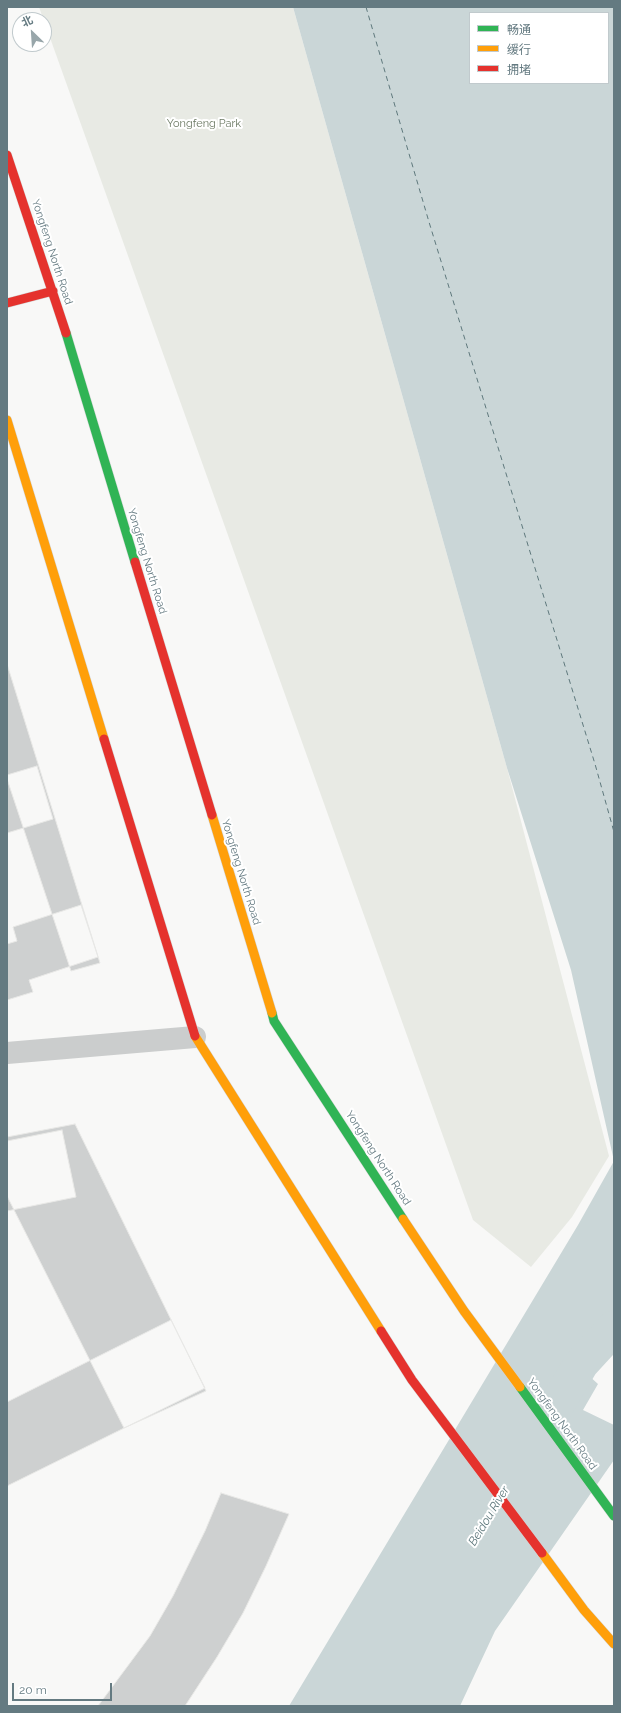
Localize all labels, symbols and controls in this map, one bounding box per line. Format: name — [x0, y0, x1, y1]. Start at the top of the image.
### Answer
north arrow — [12, 12, 52, 52]
legend — [469, 12, 609, 84]
text: 北 — [19, 13, 35, 30]
text: 畅通 — [507, 23, 531, 37]
text: 缓行 — [507, 43, 531, 57]
text: 拥堵 — [507, 63, 531, 77]
park label: Yongfeng Park — [167, 117, 241, 131]
street label: Yongfeng North Road — [29, 198, 75, 306]
street label: Yongfeng North Road — [125, 507, 169, 615]
street label: Yongfeng North Road — [219, 818, 263, 926]
street label: Yongfeng North Road — [343, 1108, 413, 1208]
street label: Yongfeng North Road — [524, 1376, 600, 1472]
water label: Beidou River — [466, 1484, 512, 1548]
scale bar — [14, 1675, 114, 1701]
text: 20 m — [19, 1683, 47, 1697]

